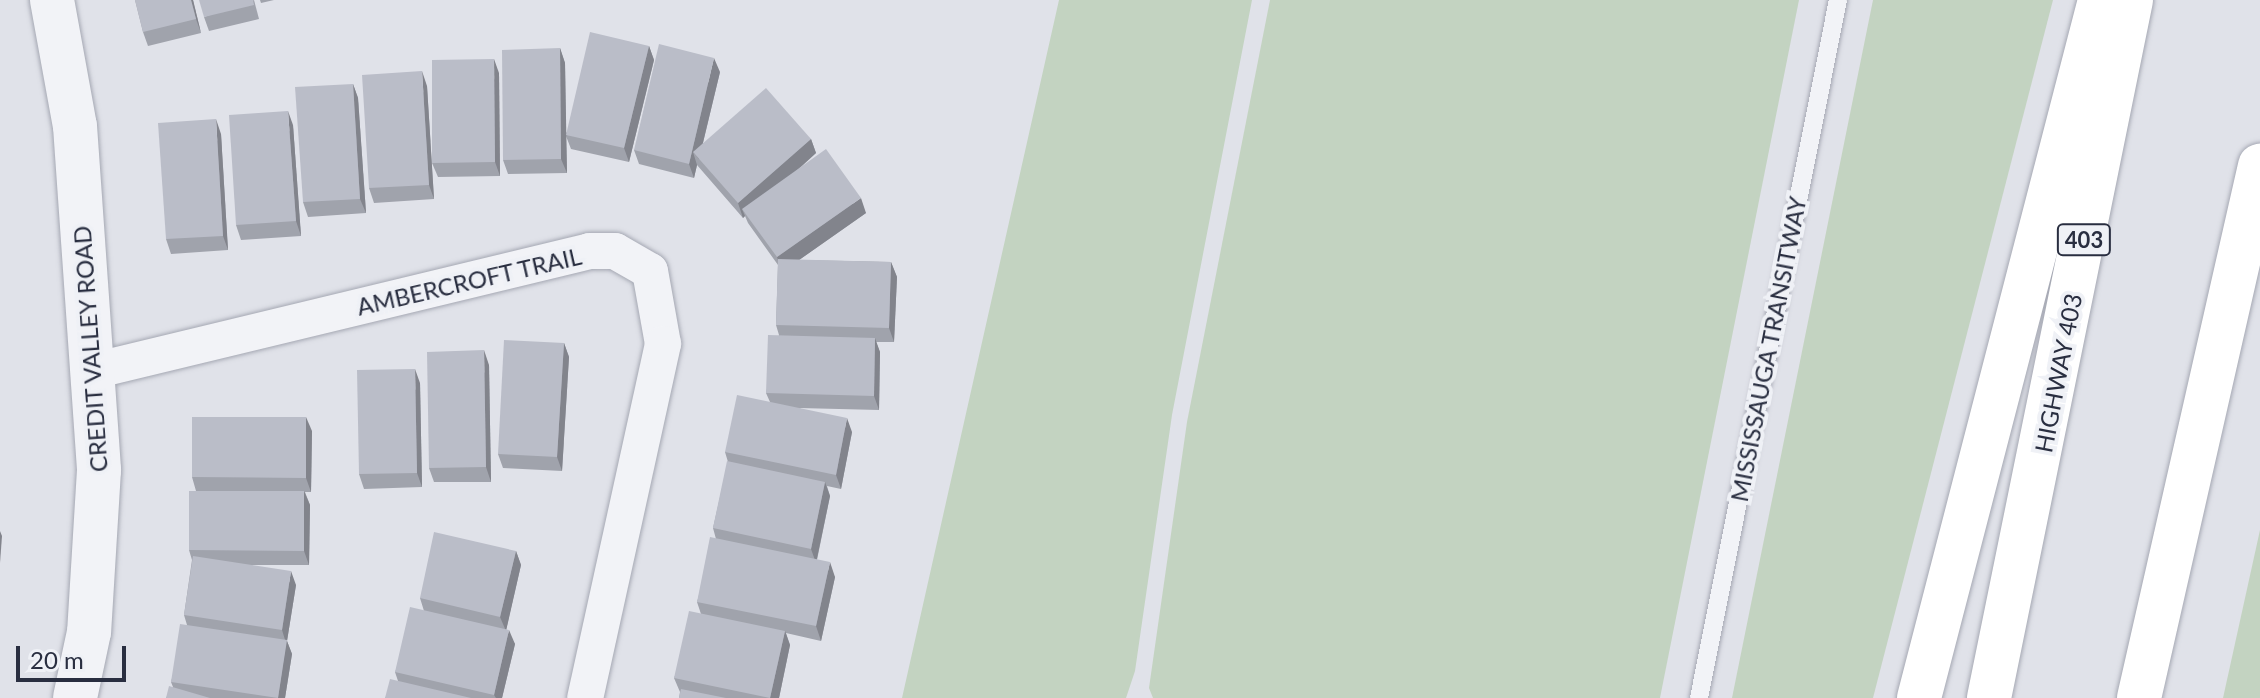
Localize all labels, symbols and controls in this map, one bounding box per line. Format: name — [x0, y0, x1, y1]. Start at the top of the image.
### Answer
street label: MISSISSAUGA TRANSITWAY — [1724, 193, 1812, 505]
road number: 403 — [2056, 222, 2112, 258]
street label: CREDIT VALLEY ROAD — [67, 224, 113, 474]
street label: AMBERCROFT TRAIL — [353, 241, 585, 321]
street label: HIGHWAY 403 — [2028, 291, 2088, 455]
scale bar — [20, 630, 130, 680]
text: 20 m — [30, 645, 84, 674]

